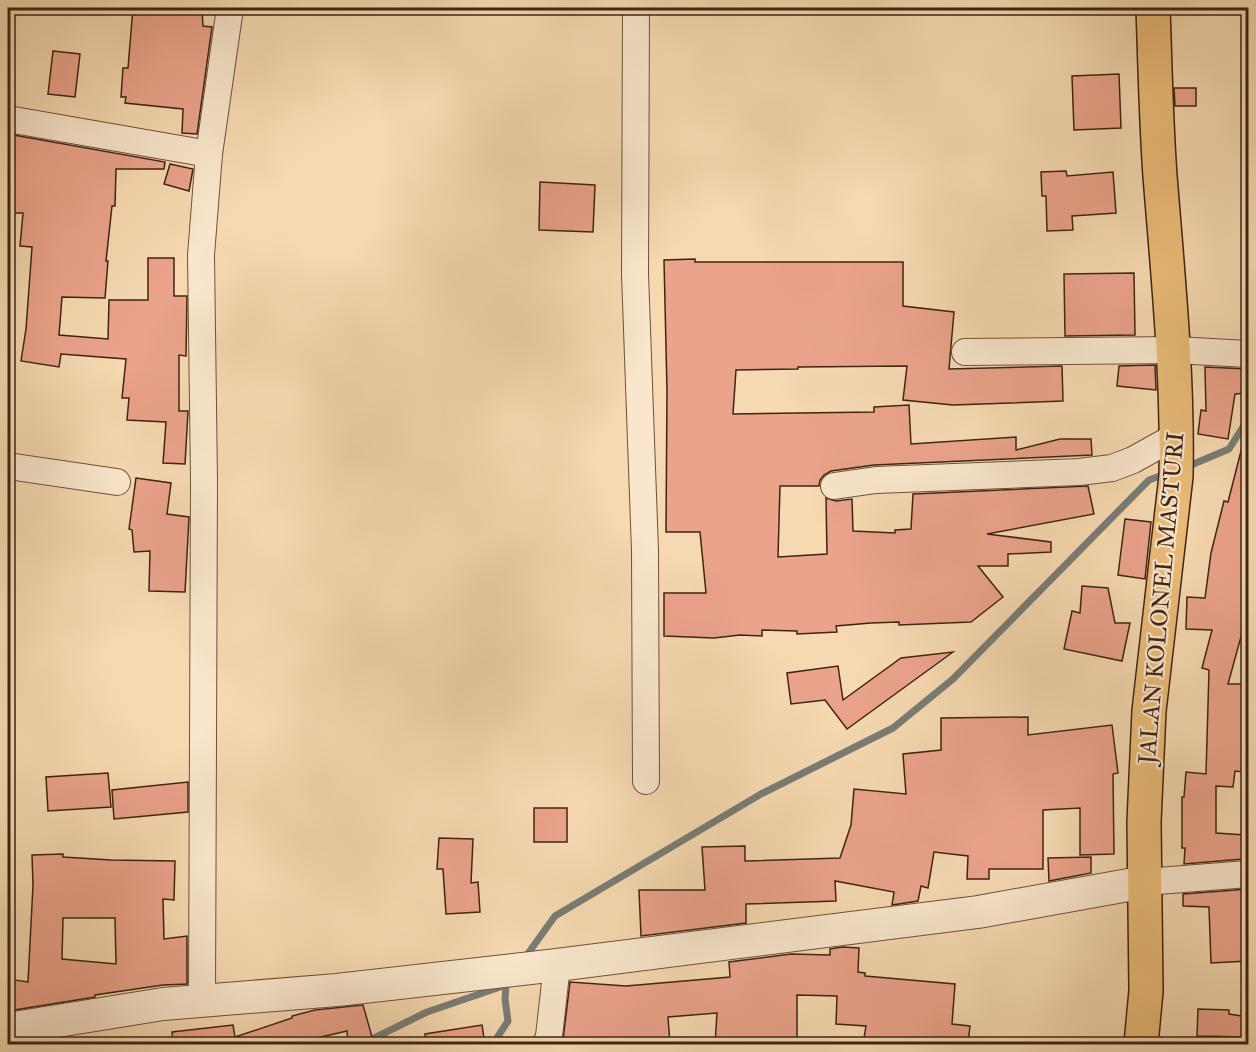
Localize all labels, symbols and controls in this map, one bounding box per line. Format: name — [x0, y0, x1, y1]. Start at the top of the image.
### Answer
street label: JALAN KOLONEL MASTURI — [1131, 431, 1190, 768]

